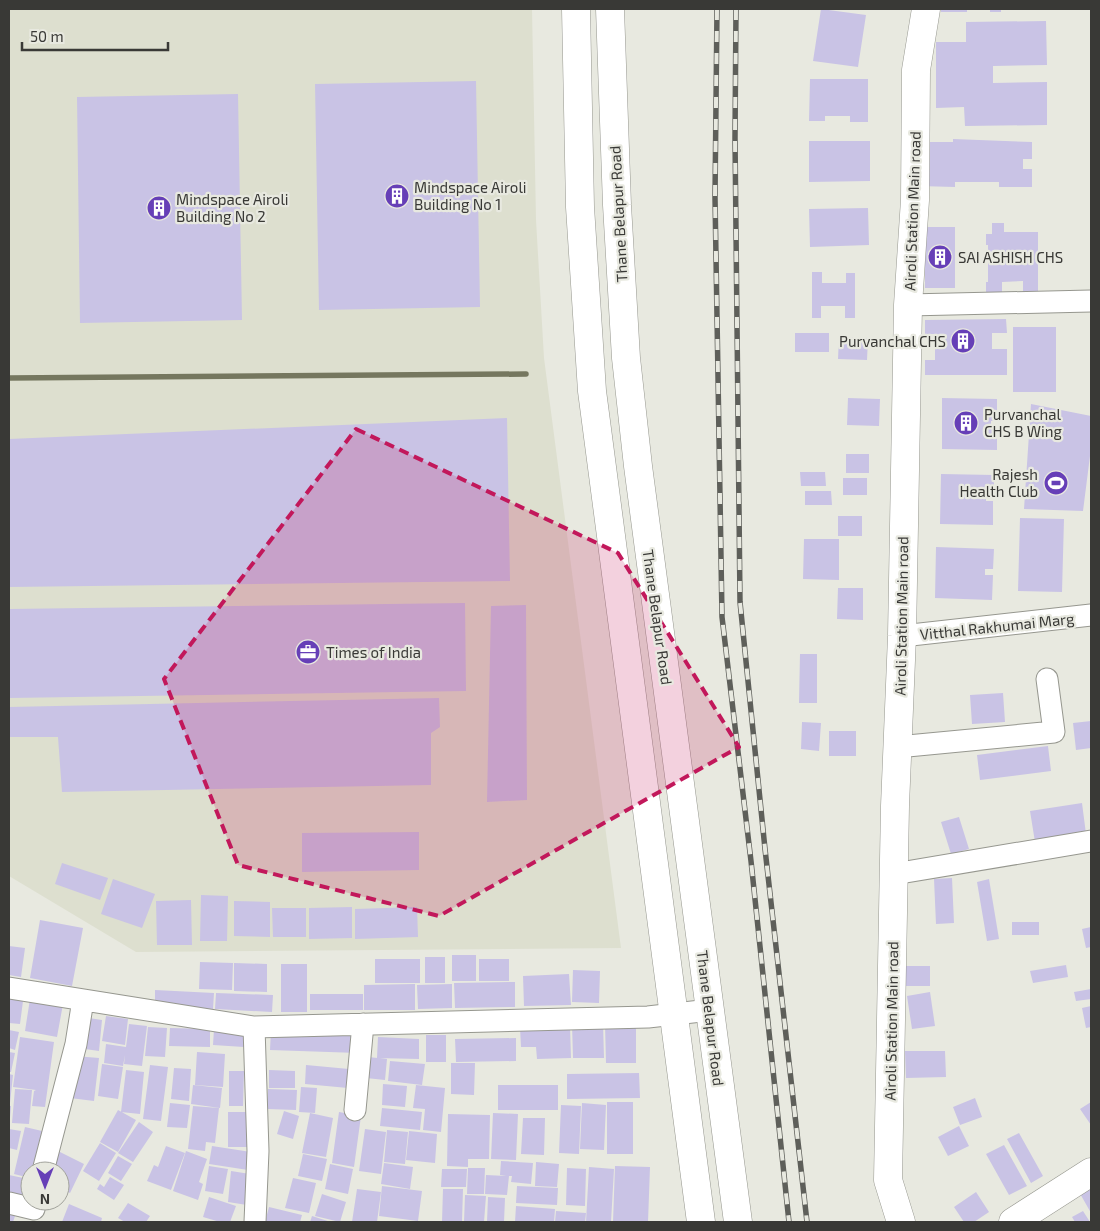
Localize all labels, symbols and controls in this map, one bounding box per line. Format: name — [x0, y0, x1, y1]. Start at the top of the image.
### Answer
scale bar — [22, 20, 169, 52]
text: 50 m — [30, 27, 64, 45]
street label: Airoli Station Main road — [900, 131, 924, 291]
street label: Thane Belapur Road — [605, 145, 631, 283]
place label: Mindspace Airoli Building No 1 — [414, 178, 527, 213]
building icon: Mindspace Airoli Building No 1 — [384, 183, 410, 209]
place label: Mindspace Airoli Building No 2 — [176, 190, 289, 225]
building icon: Mindspace Airoli Building No 2 — [146, 195, 172, 221]
building icon: SAI ASHISH CHS — [927, 244, 953, 270]
place label: SAI ASHISH CHS — [958, 248, 1063, 266]
building icon: Purvanchal CHS — [950, 328, 976, 354]
place label: Purvanchal CHS — [839, 332, 946, 350]
place label: Purvanchal CHS B Wing — [984, 405, 1062, 440]
building icon: Purvanchal CHS B Wing — [953, 410, 979, 436]
place label: Rajesh Health Club — [959, 465, 1038, 500]
sports icon: Rajesh Health Club — [1043, 470, 1069, 496]
street label: Airoli Station Main road — [891, 536, 911, 696]
street label: Thane Belapur Road — [640, 548, 676, 686]
street label: Vitthal Rakhumai Marg — [919, 609, 1076, 643]
office icon: Times of India — [295, 639, 321, 665]
place label: Times of India — [326, 643, 421, 661]
street label: Airoli Station Main road — [881, 941, 901, 1101]
street label: Thane Belapur Road — [694, 949, 728, 1087]
north arrow — [20, 1161, 70, 1211]
text: N — [40, 1191, 50, 1208]

